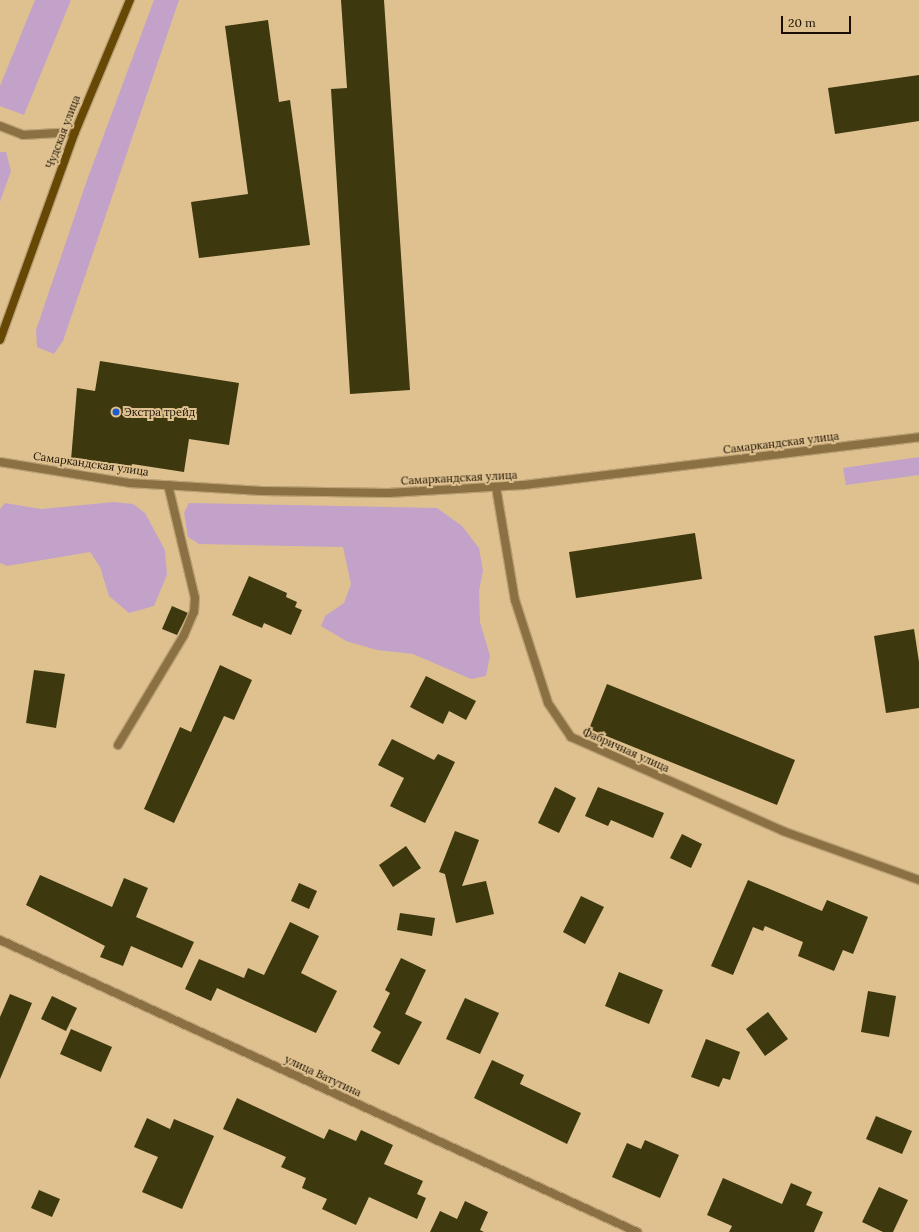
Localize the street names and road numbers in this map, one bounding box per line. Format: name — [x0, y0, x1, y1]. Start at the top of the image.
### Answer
street label: Чудская улица — [43, 93, 83, 171]
street label: Самаркандская улица — [722, 429, 840, 457]
street label: Самаркандская улица — [32, 449, 150, 479]
street label: Самаркандская улица — [400, 468, 518, 488]
street label: Фабричная улица — [581, 725, 671, 775]
street label: улица Ватутина — [283, 1052, 363, 1100]

